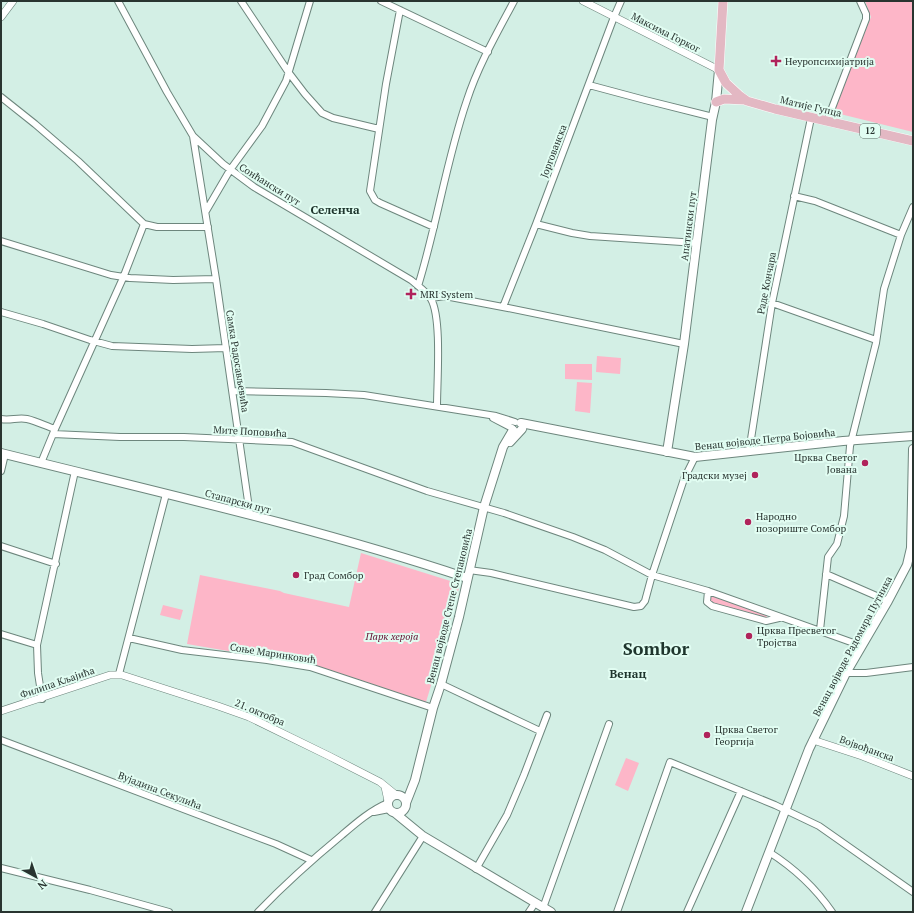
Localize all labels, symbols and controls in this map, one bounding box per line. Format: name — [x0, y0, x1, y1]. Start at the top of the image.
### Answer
street label: Максима Горког — [629, 10, 703, 56]
marker: Неуропсихијатрија — [770, 55, 782, 67]
place label: Неуропсихијатрија — [785, 55, 874, 68]
street label: Матије Гупца — [779, 93, 843, 120]
street label: Јоргованска — [537, 123, 570, 180]
road number: 12 — [860, 124, 880, 138]
street label: Сонћански пут — [237, 160, 303, 208]
street label: Апатински пут — [678, 191, 699, 262]
district label: Селенча — [310, 202, 360, 217]
street label: Раде Кончара — [754, 251, 779, 315]
marker: MRI System — [405, 288, 417, 300]
place label: MRI System — [420, 288, 473, 301]
street label: Самка Радосављевића — [223, 309, 252, 413]
street label: Мите Поповића — [213, 423, 287, 440]
street label: Венац војводе Петра Бојовића — [694, 426, 836, 453]
place label: Црква Светог Јована — [794, 451, 858, 476]
marker: Црква Светог Јована — [860, 458, 870, 468]
place label: Градски музеј — [682, 469, 747, 482]
marker: Градски музеј — [750, 470, 760, 480]
street label: Стапарски пут — [203, 486, 272, 517]
place label: Народно позориште Сомбор — [756, 510, 846, 535]
marker: Народно позориште Сомбор — [743, 517, 753, 527]
street label: Венац војводе Степе Степановића — [424, 527, 475, 685]
place label: Град Сомбор — [304, 569, 364, 582]
marker: Град Сомбор — [291, 570, 301, 580]
street label: Венац војводе Радомира Путника — [810, 574, 895, 719]
place label: Црква Пресветог Тројства — [757, 624, 836, 649]
park label: Парк хероја — [365, 630, 418, 643]
marker: Црква Пресветог Тројства — [744, 631, 754, 641]
district label: Sombor — [623, 636, 689, 660]
street label: Соње Маринковић — [229, 640, 317, 667]
street label: Филипа Кљајића — [18, 664, 96, 701]
district label: Венац — [610, 666, 646, 681]
street label: 21. октобра — [233, 696, 287, 729]
place label: Црква Светог Георгија — [715, 723, 778, 748]
marker: Црква Светог Георгија — [702, 730, 712, 740]
street label: Војвођанска — [838, 733, 896, 764]
street label: Вујадина Секулића — [116, 769, 203, 812]
north arrow — [16, 857, 56, 897]
text: N — [34, 877, 50, 893]

